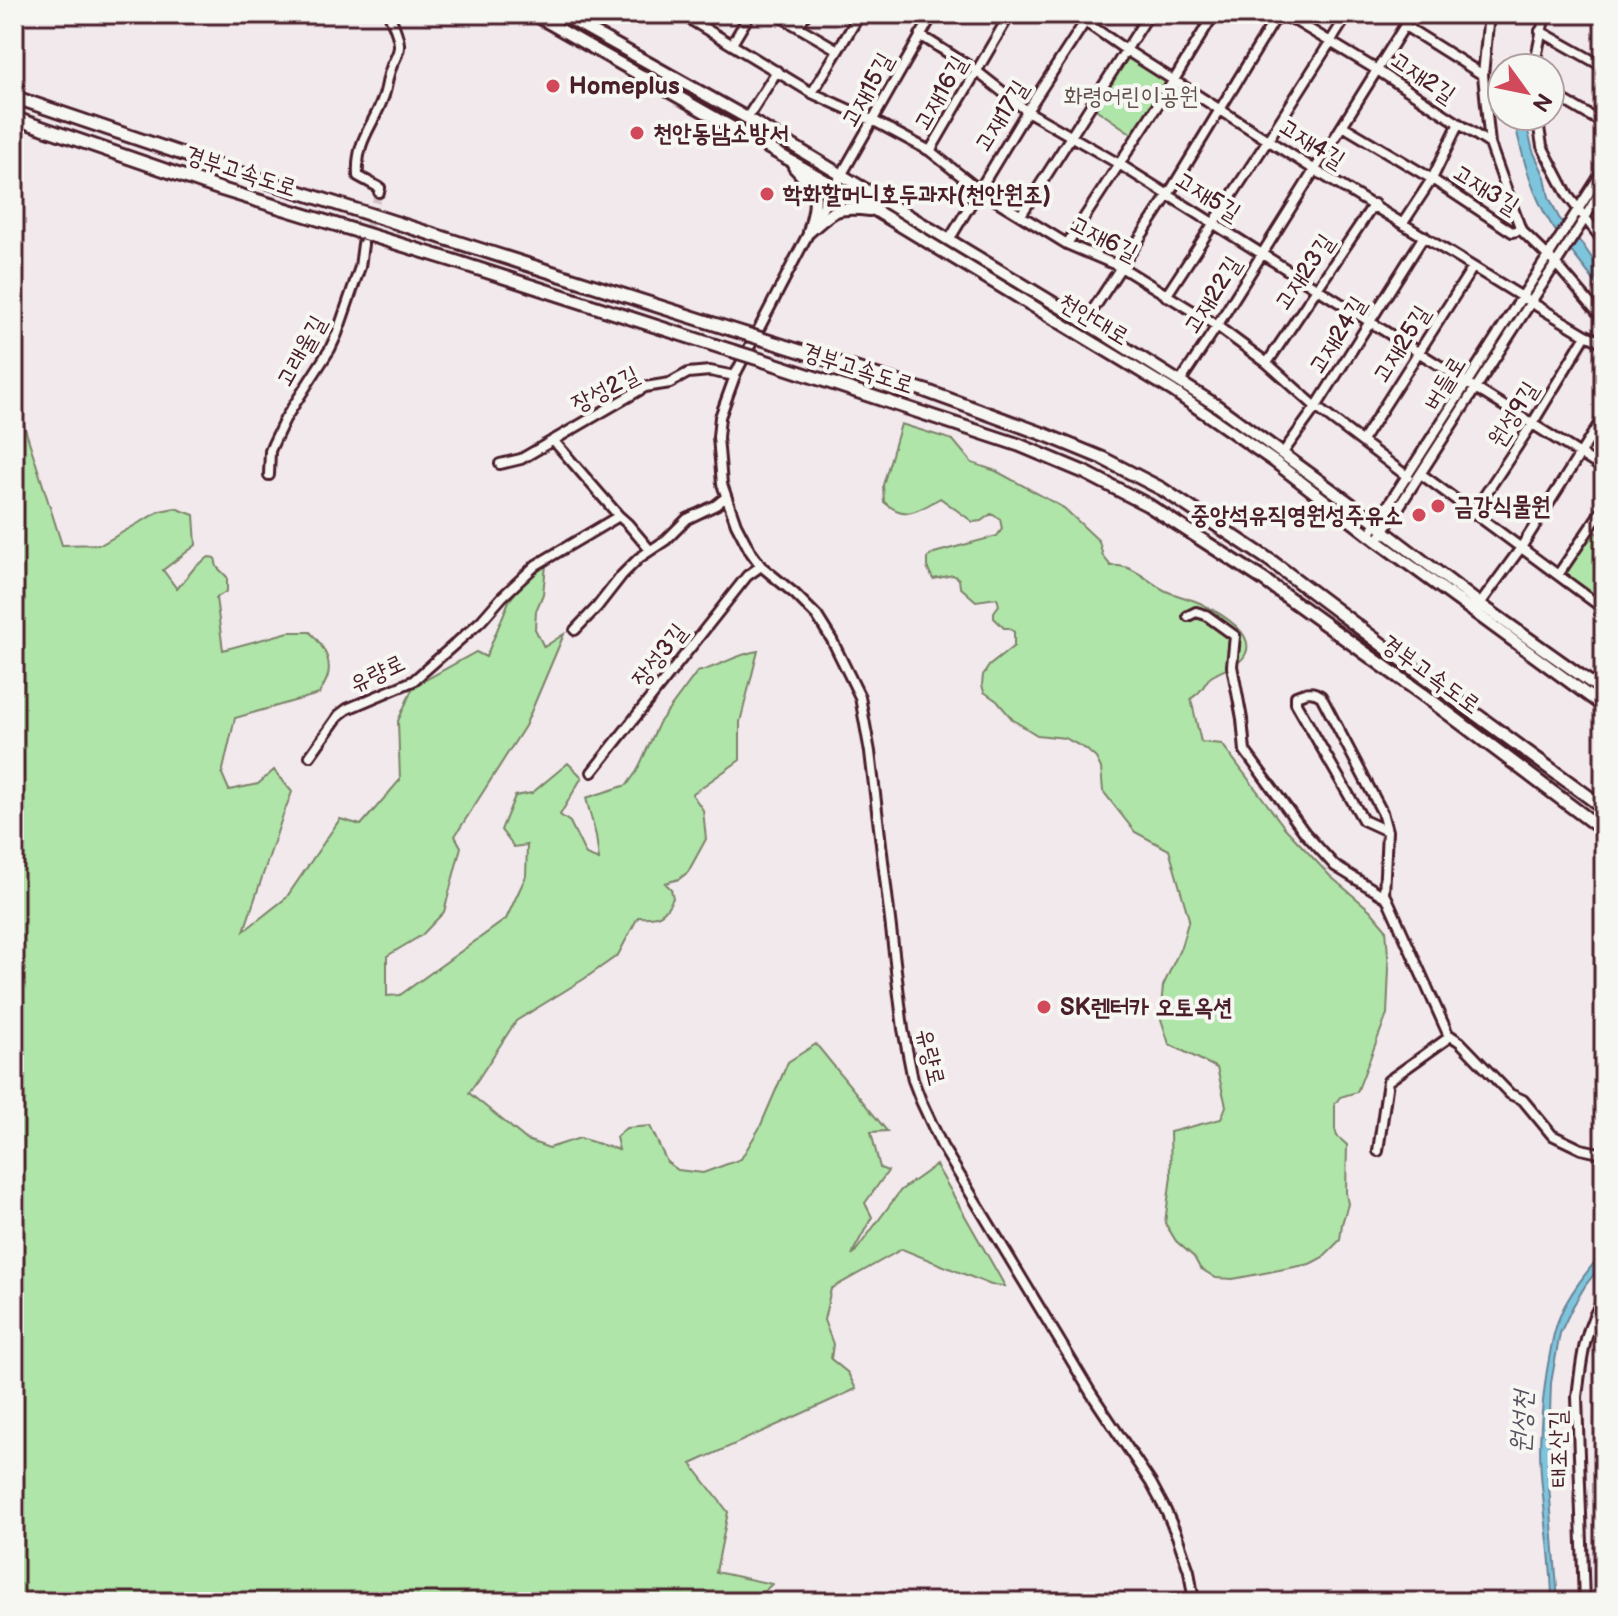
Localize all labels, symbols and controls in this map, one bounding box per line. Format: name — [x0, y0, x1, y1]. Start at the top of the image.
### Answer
street label: 고재2길 — [1385, 45, 1461, 110]
street label: 고재15길 — [835, 48, 900, 133]
street label: 고재16길 — [907, 51, 973, 136]
north arrow — [1486, 52, 1566, 132]
place label: Homeplus — [569, 72, 680, 101]
street label: 고재17길 — [968, 75, 1035, 157]
marker: Homeplus — [544, 77, 562, 95]
park label: 화령어린이공원 — [1063, 82, 1199, 111]
text: N — [1526, 88, 1557, 116]
street label: 고재4길 — [1273, 112, 1350, 175]
place label: 천안동남소방서 — [653, 119, 788, 148]
marker: 천안동남소방서 — [628, 124, 646, 142]
street label: 경부고속도로 — [181, 140, 300, 203]
street label: 고재3길 — [1447, 158, 1524, 221]
street label: 고재5길 — [1170, 165, 1246, 228]
place label: 학화할머니호두과자(천안원조) — [782, 180, 1051, 209]
marker: 학화할머니호두과자(천안원조) — [758, 185, 776, 203]
street label: 고재6길 — [1065, 209, 1143, 268]
street label: 고재23길 — [1268, 228, 1341, 316]
street label: 고재22길 — [1177, 251, 1248, 340]
street label: 천안대로 — [1053, 287, 1134, 352]
street label: 고재24길 — [1302, 291, 1373, 380]
street label: 고재25길 — [1366, 300, 1436, 388]
street label: 고래울길 — [270, 310, 333, 392]
street label: 경부고속도로 — [798, 337, 917, 400]
street label: 버들로 — [1417, 351, 1472, 416]
street label: 장성2길 — [567, 360, 644, 419]
street label: 원성9길 — [1482, 376, 1545, 452]
place label: 금강식물원 — [1454, 492, 1551, 521]
marker: 금강식물원 — [1429, 497, 1447, 515]
place label: 중앙석유직영원성주유소 — [1191, 501, 1403, 530]
marker: 중앙석유직영원성주유소 — [1410, 506, 1428, 524]
street label: 장성3길 — [626, 618, 693, 693]
street label: 경부고속도로 — [1375, 629, 1486, 720]
street label: 유량로 — [345, 648, 410, 699]
place label: SK렌터카 오토옥션 — [1060, 993, 1233, 1022]
marker: SK렌터카 오토옥션 — [1035, 998, 1053, 1016]
street label: 유량로 — [910, 1026, 951, 1089]
water label: 원성천 — [1505, 1387, 1540, 1454]
street label: 태조산길 — [1543, 1410, 1574, 1488]

